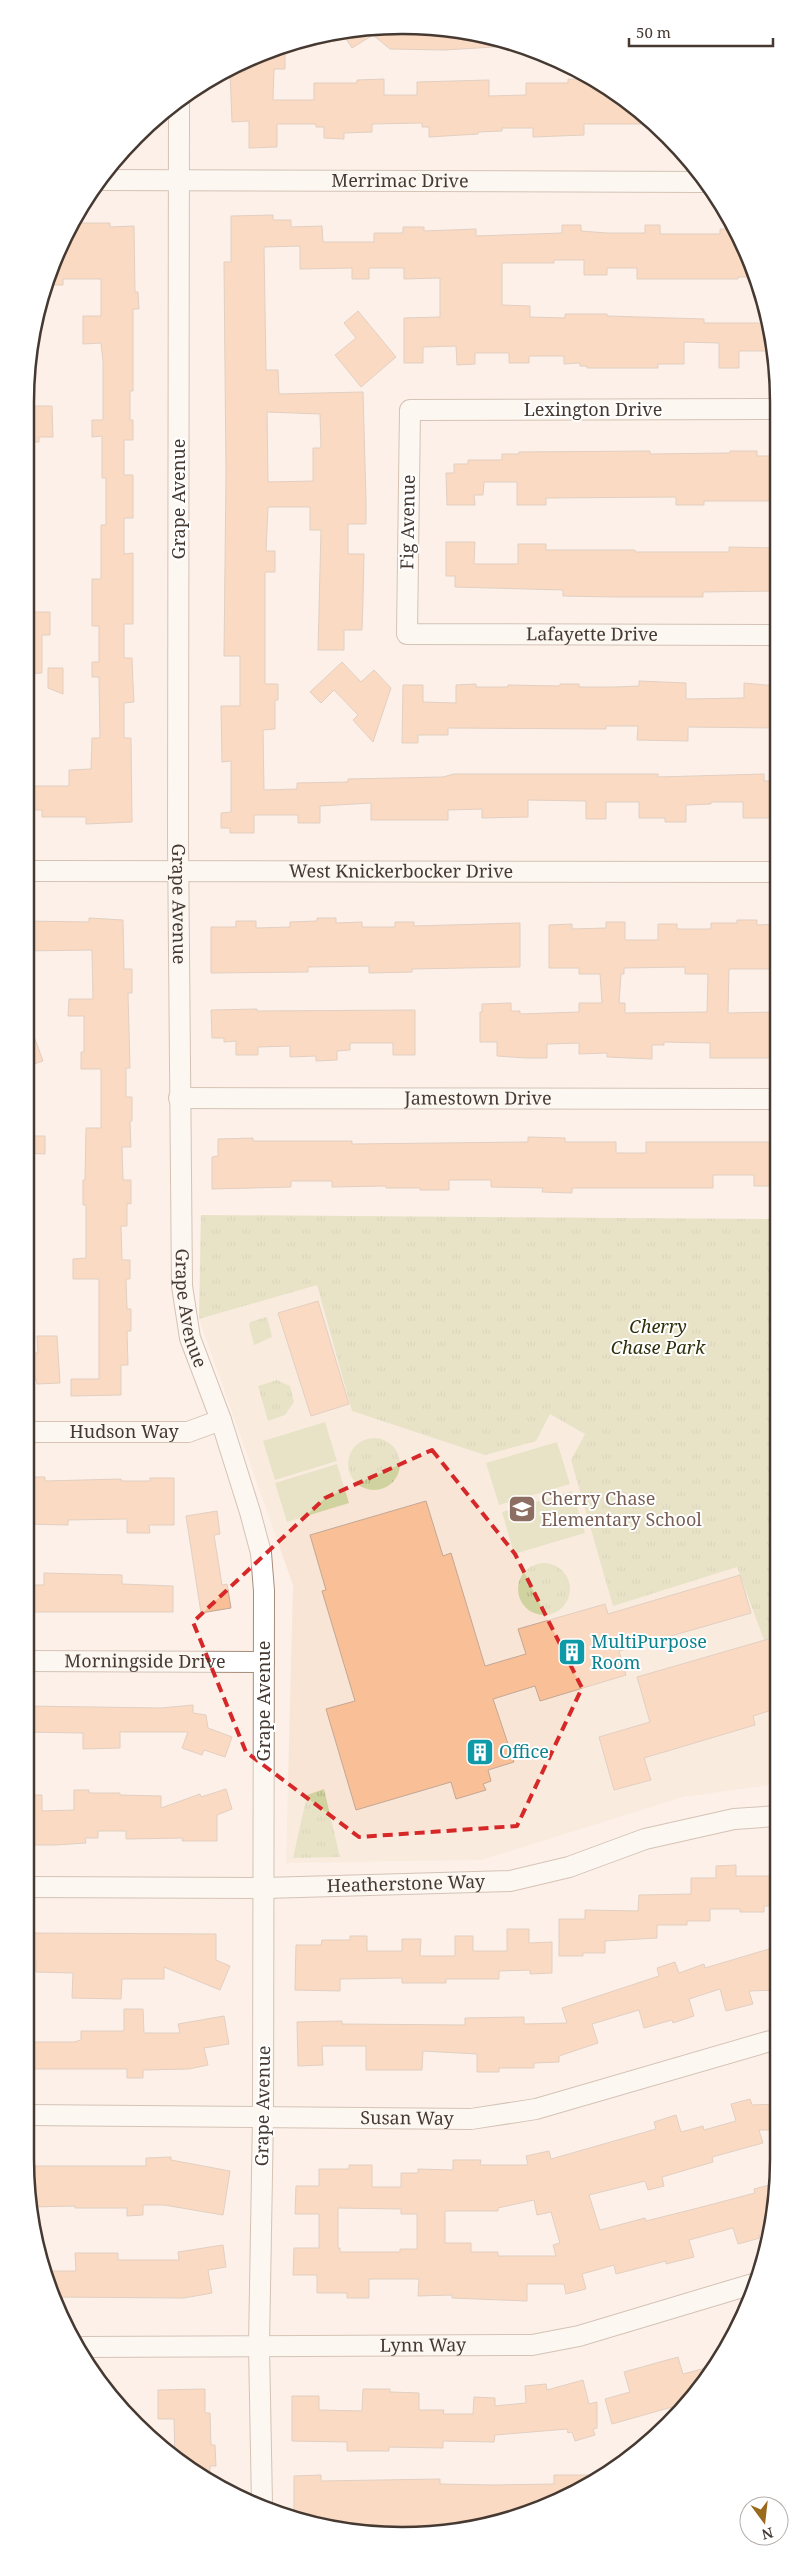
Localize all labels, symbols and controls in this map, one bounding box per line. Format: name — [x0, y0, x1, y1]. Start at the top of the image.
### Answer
scale bar — [629, 15, 773, 47]
text: 50 m — [636, 22, 671, 42]
street label: Merrimac Drive — [331, 168, 469, 192]
street label: Lexington Drive — [524, 397, 662, 421]
street label: Grape Avenue — [166, 439, 190, 559]
street label: Fig Avenue — [394, 474, 420, 570]
street label: Lafayette Drive — [526, 621, 658, 646]
street label: Grape Avenue — [167, 843, 192, 965]
street label: West Knickerbocker Drive — [289, 858, 513, 883]
street label: Jamestown Drive — [403, 1085, 552, 1110]
street label: Grape Avenue — [171, 1248, 213, 1371]
park label: Cherry Chase Park — [611, 1314, 706, 1359]
street label: Hudson Way — [69, 1419, 179, 1443]
place label: Cherry Chase Elementary School — [541, 1486, 702, 1531]
school or university icon: Cherry Chase Elementary School — [507, 1494, 537, 1524]
place label: MultiPurpose Room — [591, 1629, 707, 1674]
building icon: MultiPurpose Room — [557, 1637, 587, 1667]
street label: Grape Avenue — [251, 1641, 275, 1761]
street label: Morningside Drive — [64, 1648, 226, 1673]
building icon: Office — [465, 1737, 495, 1767]
place label: Office — [499, 1739, 549, 1763]
street label: Heatherstone Way — [326, 1869, 486, 1897]
street label: Grape Avenue — [249, 2045, 275, 2167]
street label: Susan Way — [360, 2105, 455, 2130]
street label: Lynn Way — [380, 2332, 467, 2357]
north arrow — [739, 2496, 789, 2546]
text: N — [760, 2523, 775, 2545]

